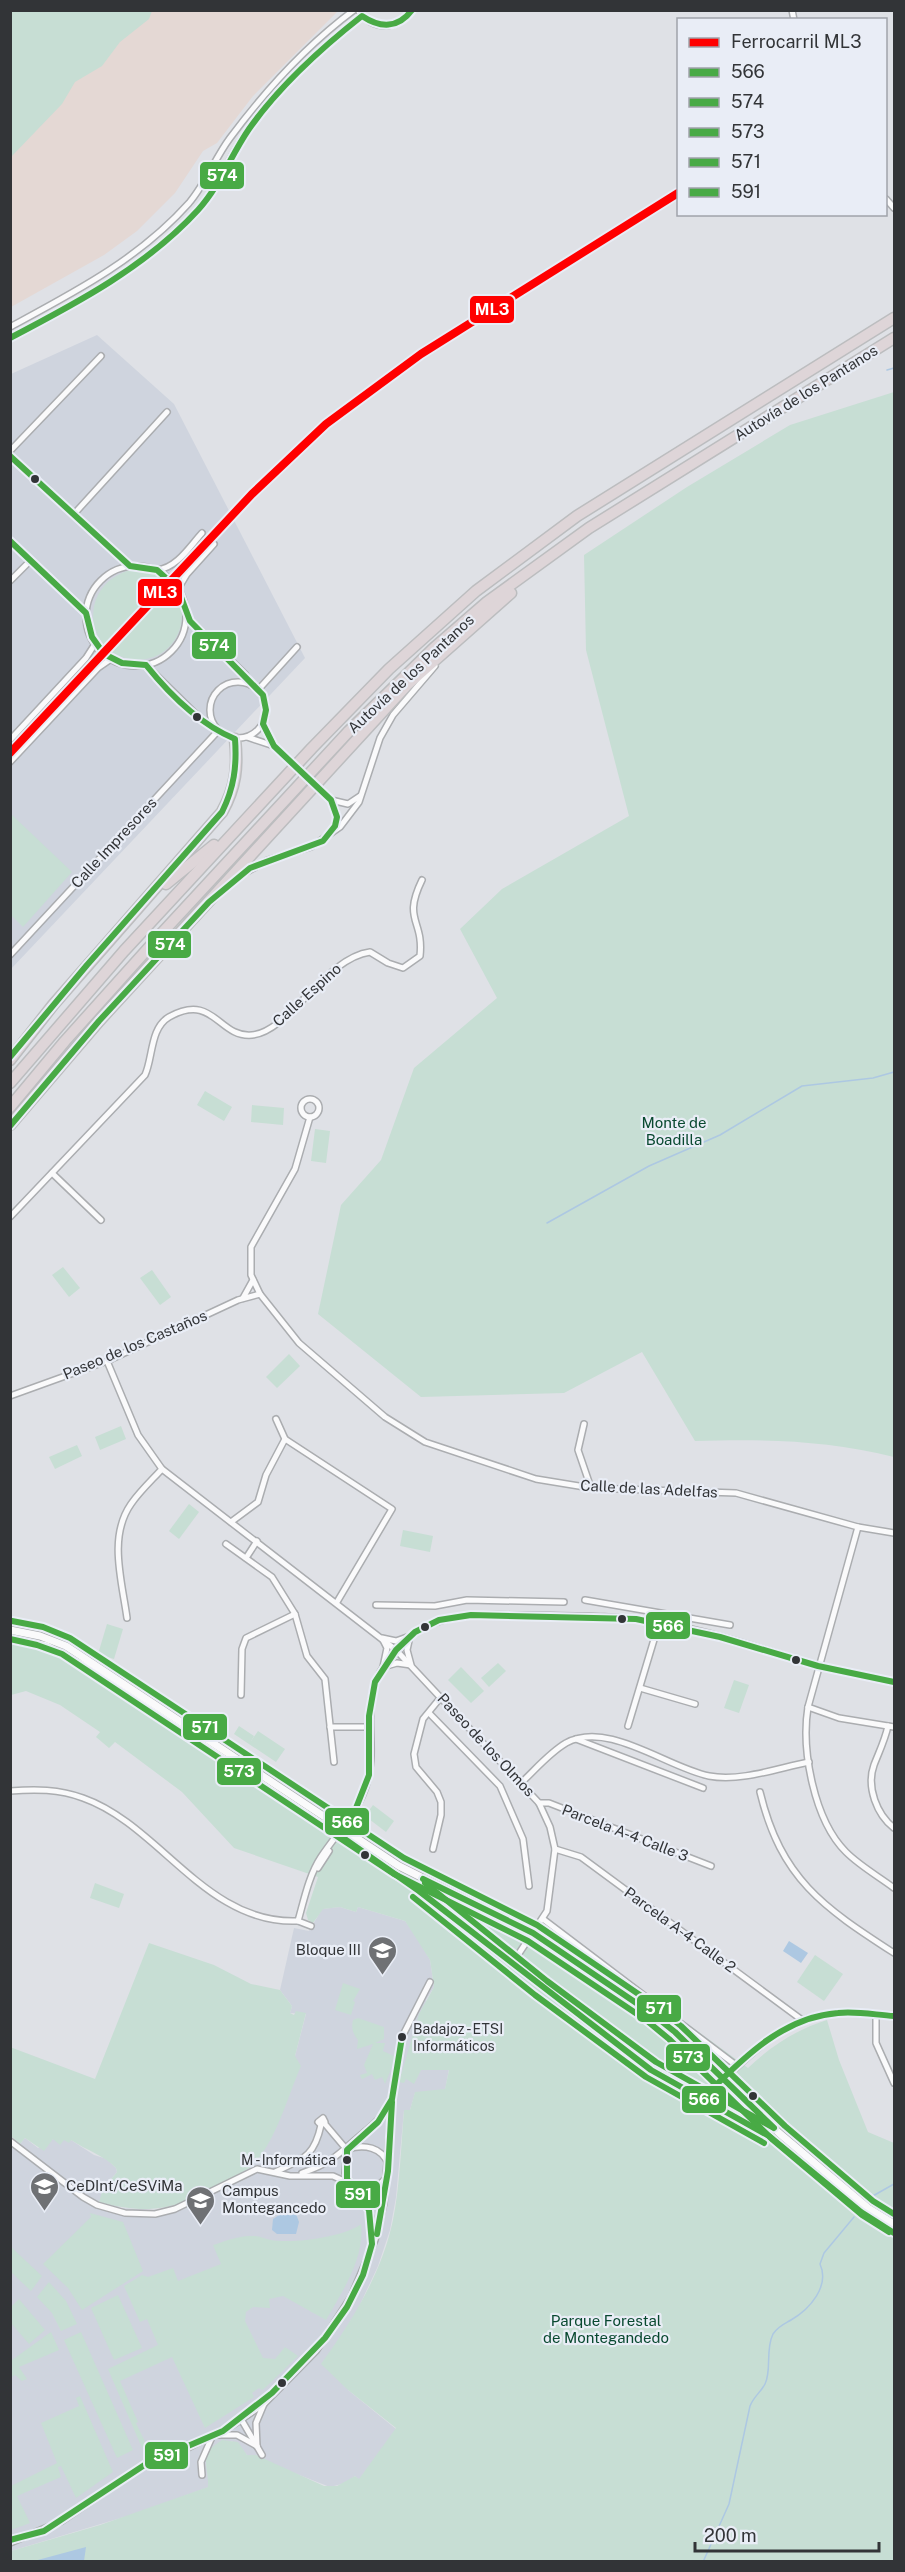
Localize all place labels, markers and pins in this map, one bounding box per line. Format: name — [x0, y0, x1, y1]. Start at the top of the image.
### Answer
unlabelled marker — [29, 473, 41, 485]
unlabelled marker — [191, 711, 203, 723]
unlabelled marker — [616, 1613, 628, 1625]
unlabelled marker — [419, 1621, 431, 1633]
unlabelled marker — [790, 1654, 802, 1666]
unlabelled marker — [359, 1849, 371, 1861]
school or university icon: Bloque III — [366, 1934, 398, 1976]
place label: Bloque III — [296, 1941, 361, 1958]
place label: Badajoz - ETSI Informáticos — [413, 2021, 503, 2054]
marker: Badajoz - ETSI Informáticos — [396, 2031, 408, 2043]
unlabelled marker — [747, 2090, 759, 2102]
place label: M - Informática — [241, 2152, 336, 2168]
marker: M - Informática — [341, 2154, 353, 2166]
school or university icon: CeDInt/CeSViMa — [29, 2170, 61, 2212]
place label: CeDInt/CeSViMa — [66, 2177, 183, 2194]
place label: Campus Montegancedo — [222, 2182, 326, 2216]
school or university icon: Campus Montegancedo — [185, 2184, 217, 2226]
unlabelled marker — [276, 2377, 288, 2389]

